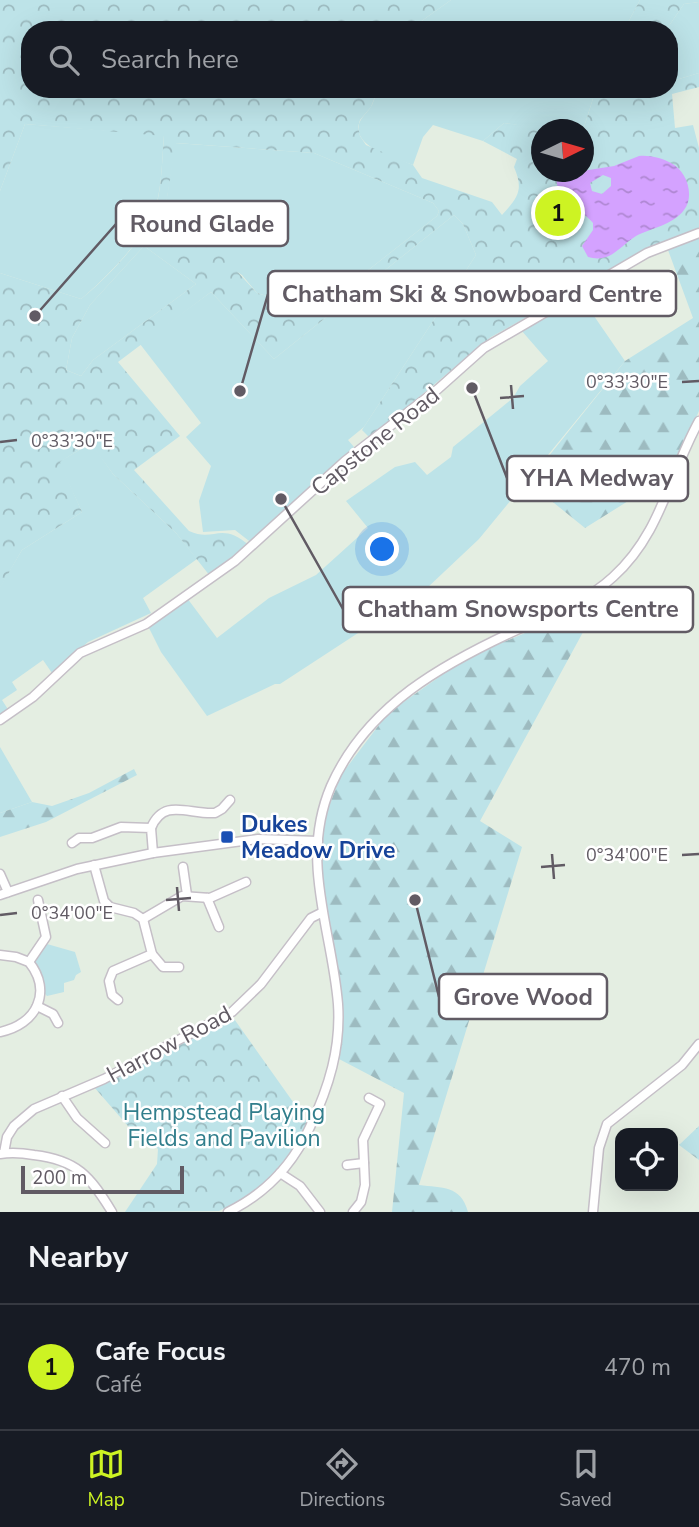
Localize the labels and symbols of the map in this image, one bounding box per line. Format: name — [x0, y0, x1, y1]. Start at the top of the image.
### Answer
north arrow — [531, 119, 594, 182]
pin: 1 — [535, 187, 581, 239]
callout: Round Glade — [116, 201, 288, 246]
text: Round Glade — [130, 208, 274, 240]
callout: Chatham Ski & Snowboard Centre — [268, 271, 676, 316]
text: Chatham Ski & Snowboard Centre — [282, 278, 662, 310]
text: 0°33'30"E — [586, 370, 668, 394]
street label: Capstone Road — [305, 380, 446, 503]
text: 0°33'30"E — [31, 429, 113, 453]
callout: YHA Medway — [507, 456, 688, 501]
text: YHA Medway — [520, 462, 674, 494]
your location — [365, 532, 399, 566]
callout: Chatham Snowsports Centre — [343, 587, 693, 632]
text: Chatham Snowsports Centre — [357, 593, 679, 625]
place label: Dukes Meadow Drive — [241, 809, 395, 866]
marker: Dukes Meadow Drive — [219, 829, 235, 845]
text: 0°34'00"E — [586, 843, 668, 867]
text: 0°34'00"E — [31, 901, 113, 925]
callout: Grove Wood — [439, 974, 607, 1019]
text: Grove Wood — [453, 981, 593, 1013]
street label: Harrow Road — [101, 999, 237, 1090]
park label: Hempstead Playing Fields and Pavilion — [123, 1097, 325, 1154]
scale bar — [21, 1163, 184, 1195]

